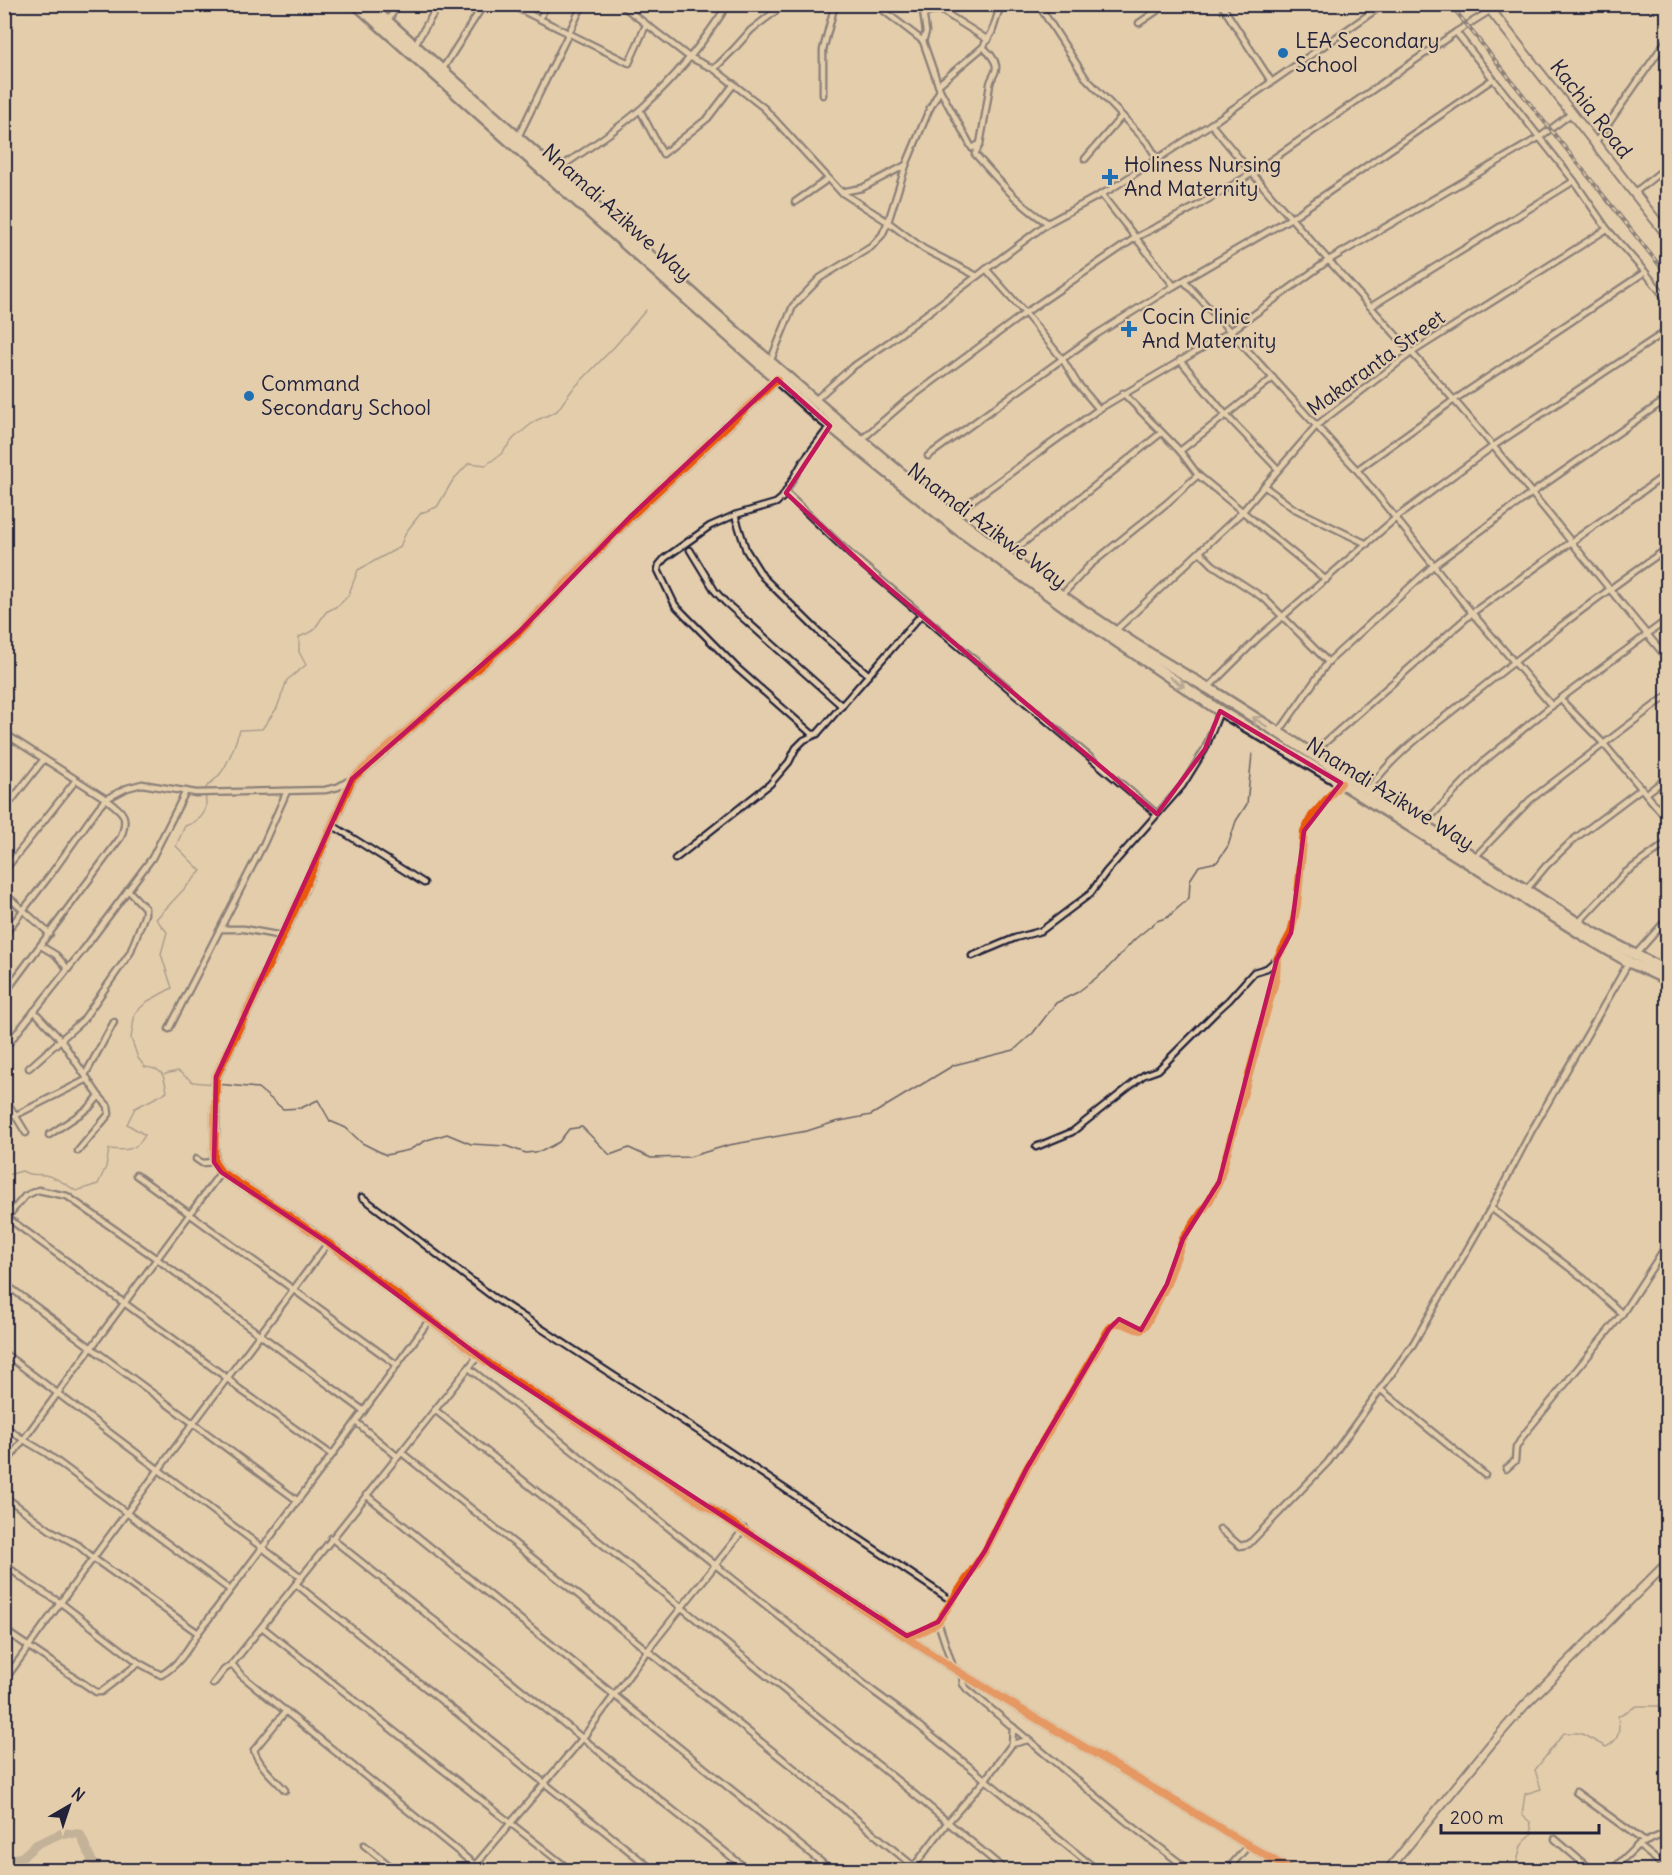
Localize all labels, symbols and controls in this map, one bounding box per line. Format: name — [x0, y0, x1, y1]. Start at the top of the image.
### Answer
place label: LEA Secondary School — [1295, 27, 1440, 78]
marker: LEA Secondary School — [1276, 46, 1290, 60]
street label: Kachia Road — [1544, 54, 1639, 164]
street label: Nnamdi Azikwe Way — [537, 138, 698, 287]
place label: Holiness Nursing And Maternity — [1124, 151, 1281, 202]
marker: Holiness Nursing And Maternity — [1101, 168, 1119, 186]
place label: Cocin Clinic And Maternity — [1142, 303, 1276, 354]
street label: Makaranta Street — [1301, 304, 1450, 422]
marker: Cocin Clinic And Maternity — [1120, 320, 1138, 338]
place label: Command Secondary School — [261, 370, 431, 421]
marker: Command Secondary School — [242, 389, 256, 403]
street label: Nnamdi Azikwe Way — [902, 457, 1073, 594]
one-way arrow — [1169, 676, 1185, 688]
one-way arrow — [1252, 715, 1269, 727]
street label: Nnamdi Azikwe Way — [1301, 731, 1479, 856]
north arrow — [39, 1776, 99, 1836]
text: N — [68, 1783, 89, 1806]
scale bar — [1441, 1797, 1598, 1835]
text: 200 m — [1450, 1806, 1504, 1829]

